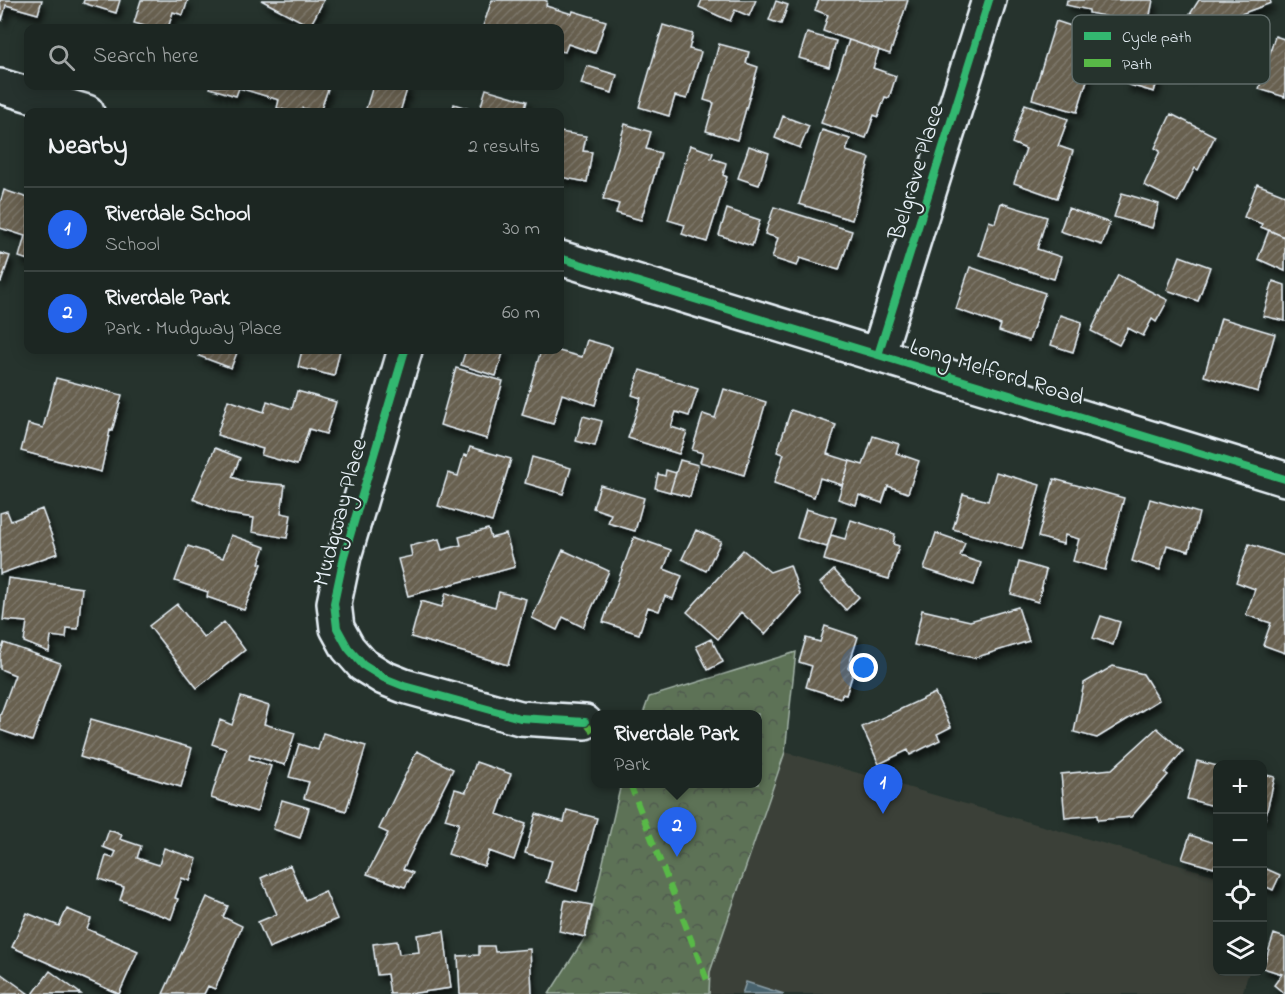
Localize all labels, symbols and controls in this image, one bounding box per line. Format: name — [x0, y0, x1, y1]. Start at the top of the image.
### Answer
legend — [1072, 15, 1270, 84]
search box — [24, 24, 564, 90]
text: Cycle path — [1122, 26, 1191, 50]
icon: search — [45, 41, 78, 74]
text: Search here — [93, 41, 198, 73]
text: Path — [1122, 53, 1152, 77]
street label: Belgrave Place — [880, 101, 955, 246]
text: Nearby — [48, 128, 127, 166]
text: 2 results — [468, 133, 540, 162]
text: Riverdale School — [105, 199, 251, 231]
text: 1 — [64, 215, 71, 244]
text: 30 m — [503, 215, 540, 244]
text: School — [105, 231, 160, 260]
text: Riverdale Park — [105, 283, 230, 315]
text: 2 — [63, 299, 72, 328]
text: 60 m — [502, 299, 540, 328]
text: Park · Mudgway Place — [105, 315, 282, 344]
street label: Long Melford Road — [905, 330, 1088, 417]
street label: Mudgway Place — [305, 435, 379, 591]
your location — [849, 653, 878, 682]
popup — [591, 710, 762, 788]
text: Riverdale Park — [614, 719, 739, 751]
text: Park — [614, 751, 650, 780]
map controls — [1213, 760, 1267, 976]
button: + — [1213, 760, 1267, 814]
pin: 1 — [864, 764, 902, 814]
pin: 2 — [658, 808, 696, 857]
button: − — [1213, 814, 1267, 868]
button: locate — [1213, 868, 1267, 922]
button: layers — [1213, 922, 1267, 976]

